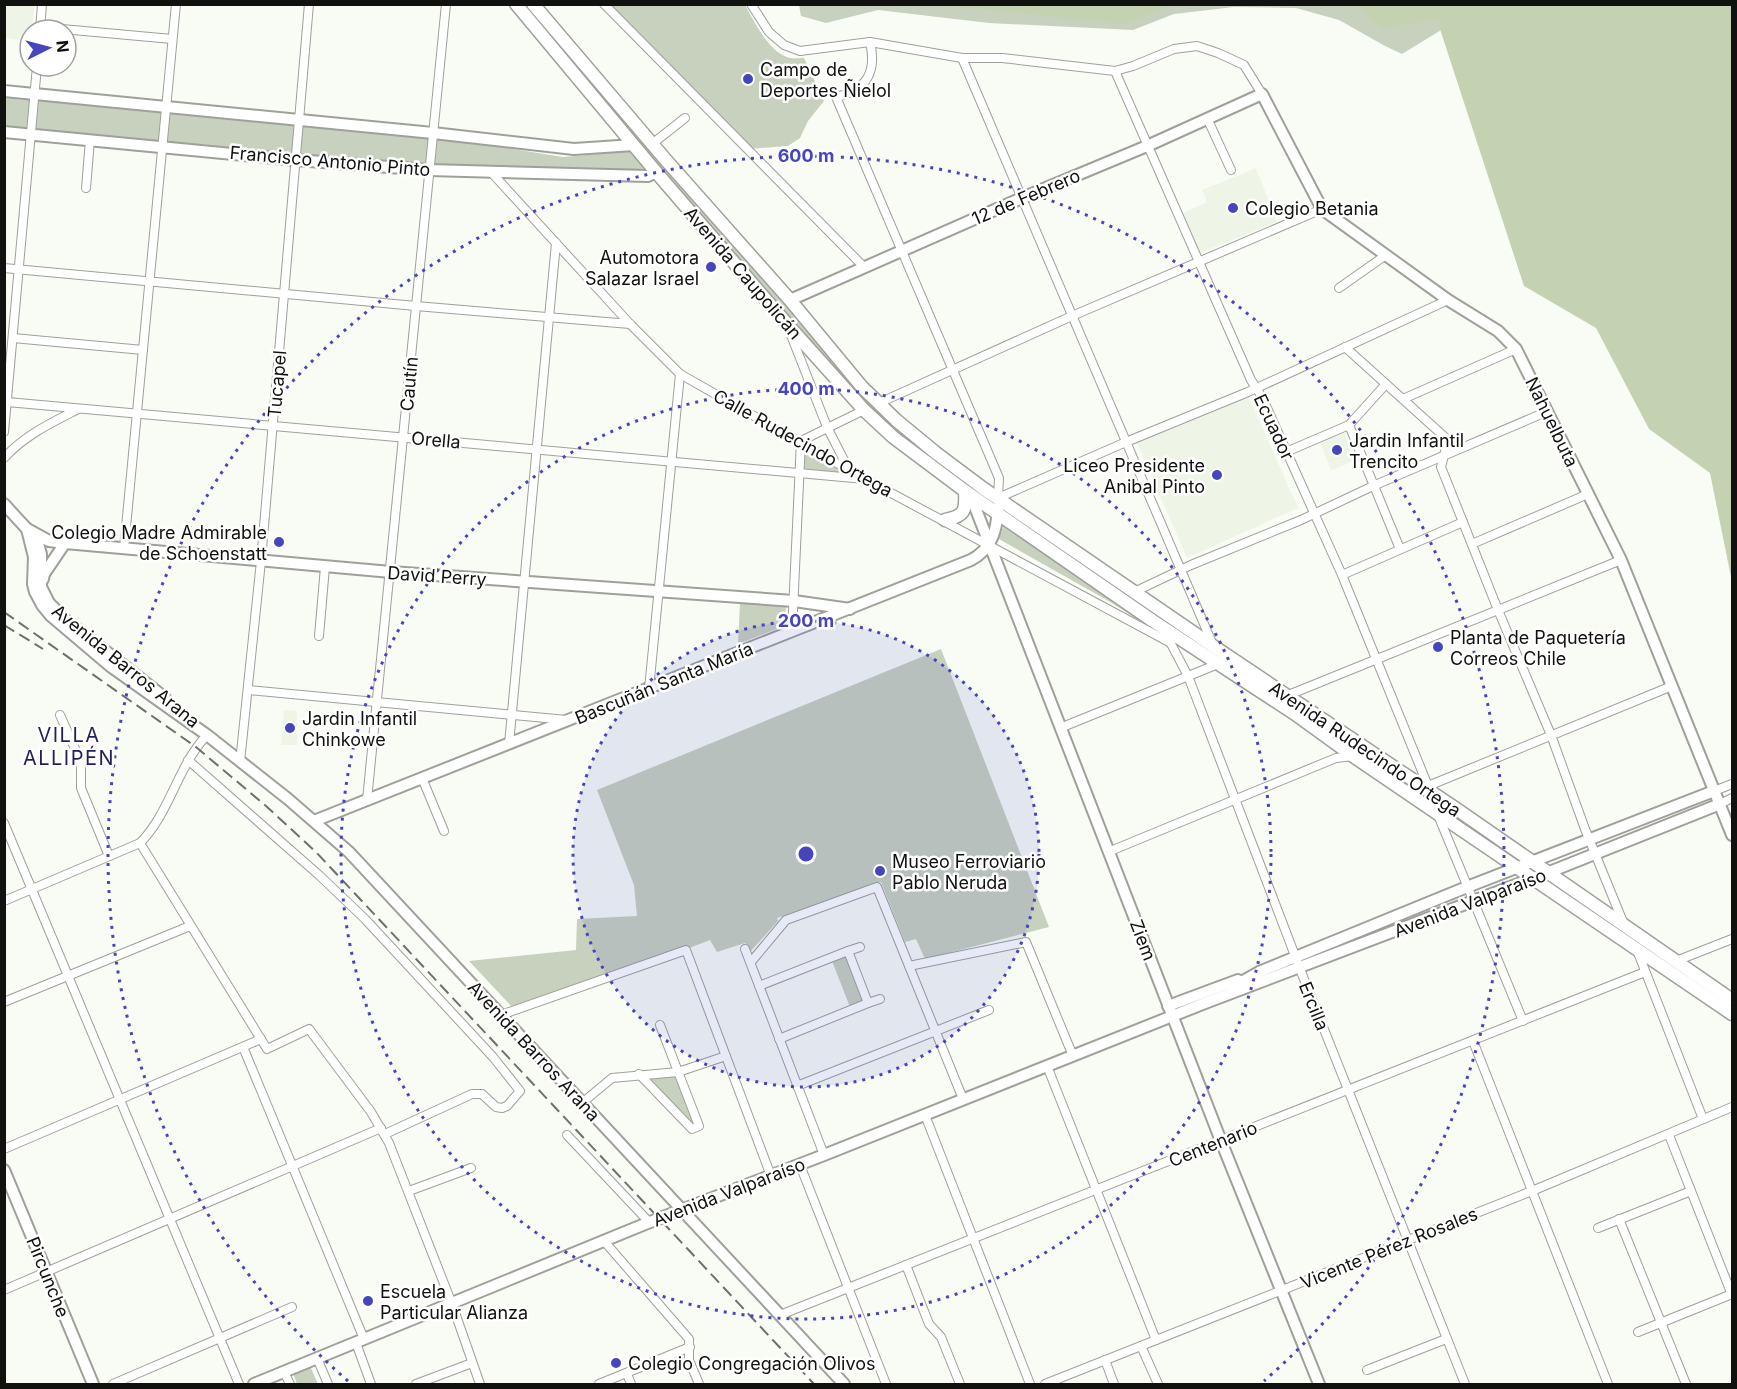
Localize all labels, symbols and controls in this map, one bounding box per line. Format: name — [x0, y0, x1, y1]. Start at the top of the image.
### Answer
north arrow — [18, 18, 78, 78]
text: N — [52, 39, 74, 54]
place label: Campo de Deportes Ñielol — [760, 59, 891, 101]
marker: Campo de Deportes Ñielol — [741, 72, 755, 86]
street label: Francisco Antonio Pinto — [229, 142, 431, 180]
text: 600 m — [778, 145, 834, 166]
street label: 12 de Febrero — [969, 165, 1083, 229]
place label: Colegio Betania — [1245, 198, 1379, 219]
marker: Colegio Betania — [1226, 201, 1240, 215]
street label: Avenida Caupolicán — [680, 203, 806, 343]
place label: Automotora Salazar Israel — [585, 247, 699, 289]
marker: Automotora Salazar Israel — [704, 260, 718, 274]
street label: Tucapel — [264, 350, 290, 418]
street label: Cautín — [396, 356, 422, 412]
street label: Nahuelbuta — [1521, 374, 1583, 470]
text: 400 m — [777, 378, 835, 399]
street label: Calle Rudecindo Ortega — [710, 385, 896, 501]
street label: Ecuador — [1250, 391, 1298, 464]
street label: Orella — [410, 427, 462, 453]
place label: Jardin Infantil Trencito — [1349, 430, 1464, 472]
marker: Jardin Infantil Trencito — [1330, 443, 1344, 457]
place label: Liceo Presidente Anibal Pinto — [1063, 455, 1205, 497]
marker: Liceo Presidente Anibal Pinto — [1210, 468, 1224, 482]
place label: Colegio Madre Admirable de Schoenstatt — [51, 522, 267, 564]
marker: Colegio Madre Admirable de Schoenstatt — [272, 535, 286, 549]
street label: David Perry — [387, 562, 487, 590]
street label: Avenida Barros Arana — [48, 600, 204, 732]
text: 200 m — [778, 610, 834, 631]
place label: Planta de Paquetería Correos Chile — [1450, 627, 1626, 669]
street label: Bascuñán Santa María — [572, 638, 756, 728]
marker: Planta de Paquetería Correos Chile — [1431, 640, 1445, 654]
street label: Avenida Rudecindo Ortega — [1265, 677, 1465, 821]
place label: Jardin Infantil Chinkowe — [302, 708, 417, 750]
marker: Jardin Infantil Chinkowe — [283, 721, 297, 735]
district label: VILLA ALLIPÉN — [23, 723, 115, 770]
centre of rings — [796, 844, 816, 864]
place label: Museo Ferroviario Pablo Neruda — [892, 851, 1046, 893]
marker: Museo Ferroviario Pablo Neruda — [873, 864, 887, 878]
street label: Avenida Valparaíso — [1391, 864, 1549, 942]
street label: Ziem — [1126, 917, 1160, 963]
street label: Avenida Barros Arana — [464, 977, 604, 1125]
street label: Ercilla — [1295, 979, 1333, 1033]
street label: Centenario — [1166, 1117, 1260, 1171]
street label: Avenida Valparaíso — [650, 1153, 808, 1231]
street label: Vicente Pérez Rosales — [1297, 1203, 1481, 1293]
street label: Pircunche — [22, 1234, 74, 1320]
place label: Escuela Particular Alianza — [380, 1281, 528, 1323]
marker: Escuela Particular Alianza — [361, 1294, 375, 1308]
place label: Colegio Congregación Olivos — [628, 1353, 875, 1374]
marker: Colegio Congregación Olivos — [609, 1356, 623, 1370]

